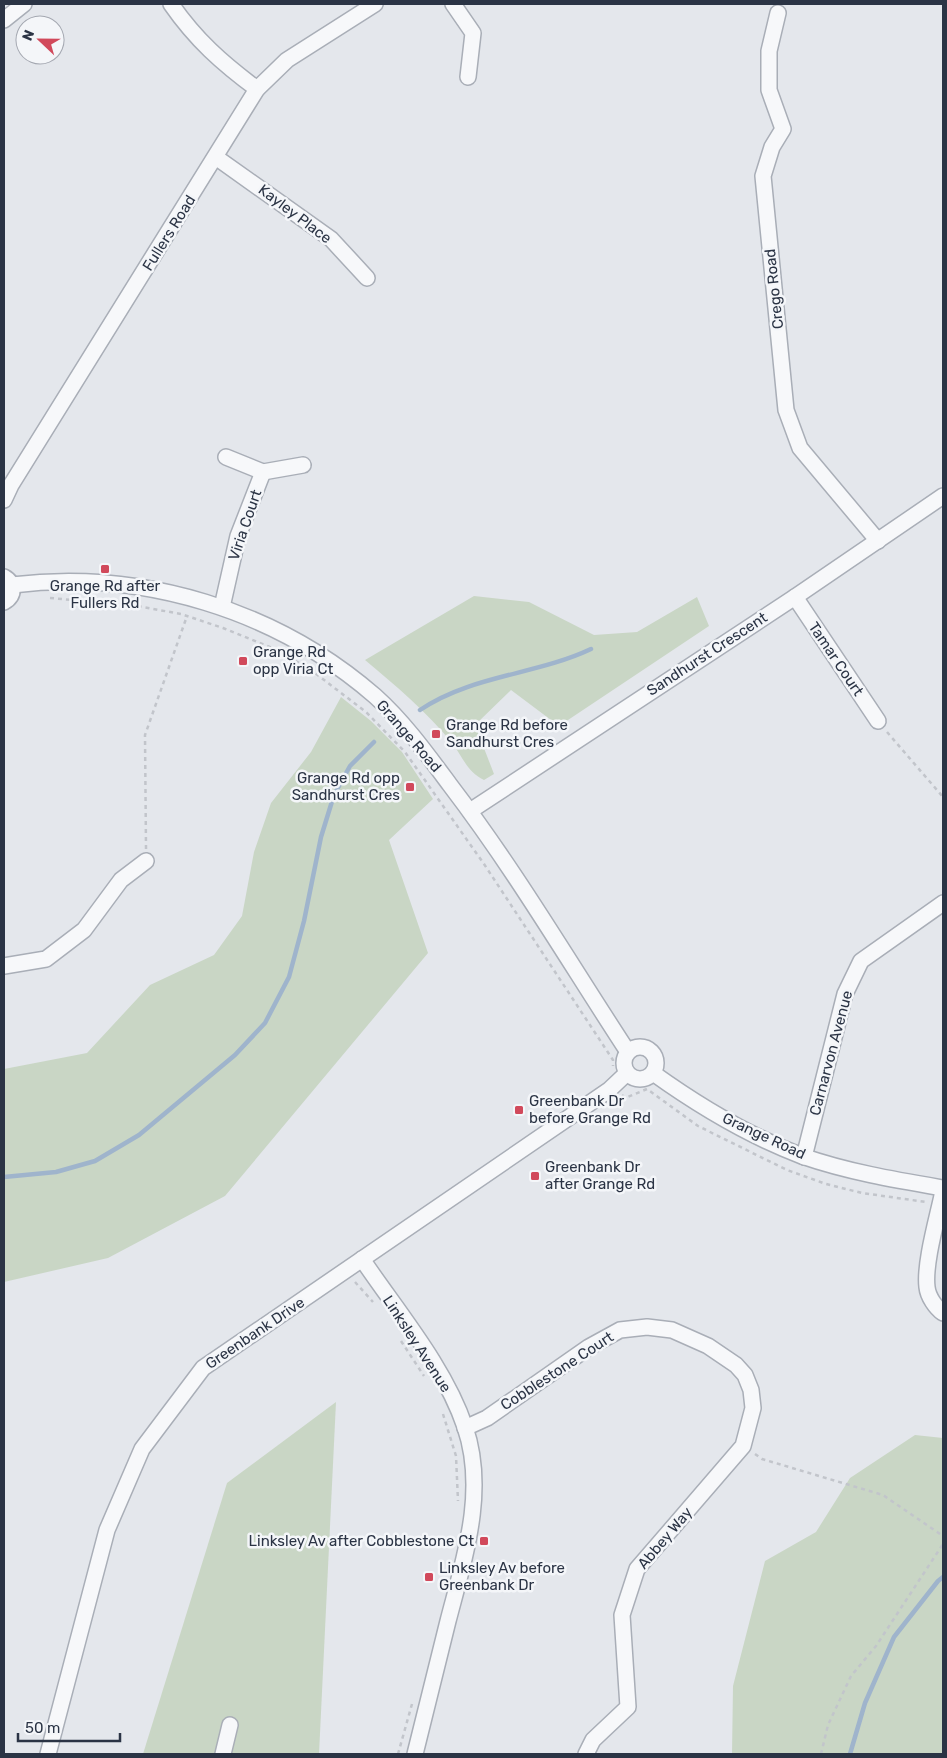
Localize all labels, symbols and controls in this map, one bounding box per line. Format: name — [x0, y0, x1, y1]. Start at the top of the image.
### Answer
north arrow — [15, 15, 65, 65]
text: N — [19, 27, 38, 43]
street label: Kayley Place — [255, 181, 335, 247]
street label: Fullers Road — [139, 192, 199, 274]
street label: Crego Road — [761, 248, 787, 330]
street label: Viria Court — [224, 487, 266, 563]
marker: Grange Rd after Fullers Rd — [99, 563, 111, 575]
place label: Grange Rd after Fullers Rd — [50, 577, 161, 612]
street label: Sandhurst Crescent — [643, 608, 771, 700]
street label: Tamar Court — [805, 619, 867, 700]
place label: Grange Rd opp Viria Ct — [253, 643, 333, 678]
marker: Grange Rd opp Viria Ct — [237, 655, 249, 667]
street label: Grange Road — [373, 696, 445, 776]
place label: Grange Rd before Sandhurst Cres — [446, 716, 568, 751]
marker: Grange Rd before Sandhurst Cres — [430, 728, 442, 740]
place label: Grange Rd opp Sandhurst Cres — [292, 769, 400, 804]
marker: Grange Rd opp Sandhurst Cres — [404, 781, 416, 793]
street label: Carnarvon Avenue — [806, 989, 856, 1117]
place label: Greenbank Dr before Grange Rd — [529, 1092, 651, 1127]
marker: Greenbank Dr before Grange Rd — [513, 1104, 525, 1116]
street label: Grange Road — [720, 1109, 808, 1163]
place label: Greenbank Dr after Grange Rd — [545, 1158, 655, 1193]
marker: Greenbank Dr after Grange Rd — [529, 1170, 541, 1182]
street label: Linksley Avenue — [379, 1292, 455, 1396]
street label: Greenbank Drive — [202, 1293, 308, 1373]
street label: Cobblestone Court — [497, 1328, 617, 1414]
street label: Abbey Way — [634, 1503, 696, 1573]
place label: Linksley Av after Cobblestone Ct — [249, 1532, 474, 1550]
marker: Linksley Av after Cobblestone Ct — [478, 1535, 490, 1547]
place label: Linksley Av before Greenbank Dr — [439, 1559, 565, 1594]
marker: Linksley Av before Greenbank Dr — [423, 1571, 435, 1583]
scale bar — [18, 1710, 120, 1742]
text: 50 m — [25, 1719, 60, 1737]

